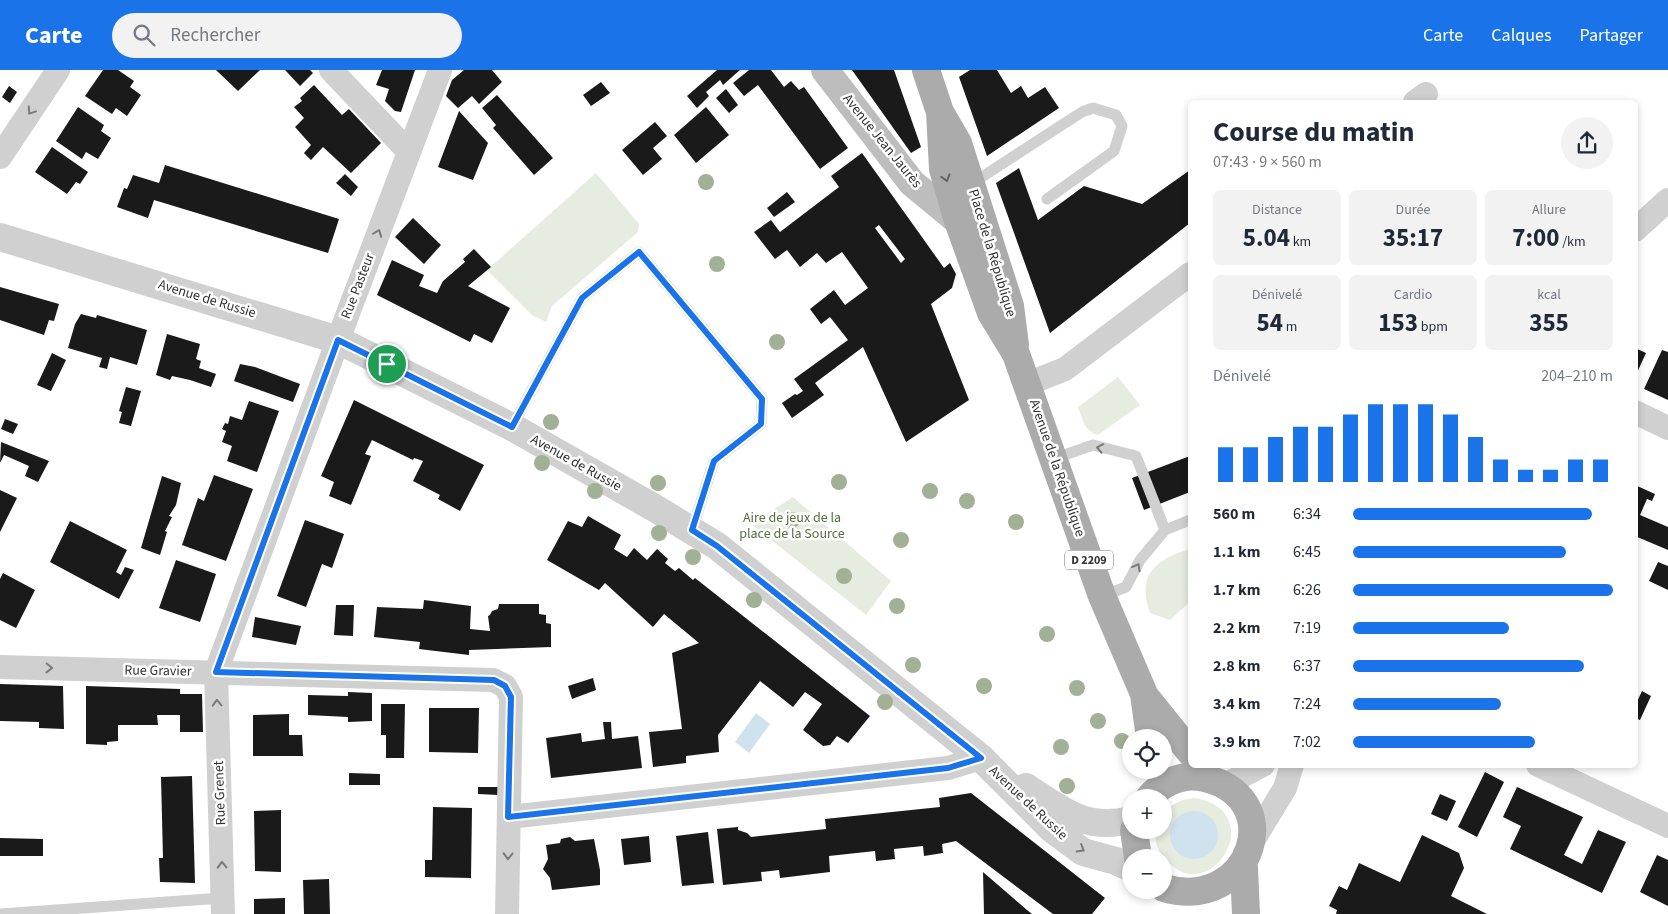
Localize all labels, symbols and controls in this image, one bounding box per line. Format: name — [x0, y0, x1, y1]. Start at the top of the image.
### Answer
search box — [112, 13, 462, 58]
text: Carte — [25, 18, 82, 53]
icon: search — [130, 21, 158, 49]
text: Rechercher — [170, 22, 260, 49]
text: Carte — [1423, 23, 1463, 48]
text: Calques — [1491, 23, 1551, 48]
text: Partager — [1579, 23, 1643, 48]
street label: Avenue Jean Jaurès — [838, 90, 926, 192]
one-way arrow — [28, 105, 37, 114]
text: Course du matin — [1213, 112, 1414, 152]
button: share — [1561, 117, 1613, 169]
text: 07:43 · 9 × 560 m — [1213, 151, 1322, 173]
one-way arrow — [940, 173, 950, 181]
street label: Place de la République — [963, 187, 1021, 319]
text: Distance — [1252, 200, 1302, 220]
text: Durée — [1396, 200, 1430, 220]
text: Allure — [1532, 200, 1566, 220]
text: 5.04 — [1243, 220, 1290, 256]
text: 35:17 — [1383, 220, 1443, 256]
text: 7:00 — [1512, 220, 1559, 256]
one-way arrow — [372, 229, 383, 238]
text: km — [1290, 232, 1311, 252]
text: /km — [1559, 232, 1586, 252]
street label: Rue Pasteur — [336, 250, 380, 322]
street label: Avenue de Russie — [156, 275, 258, 323]
text: Dénivelé — [1252, 285, 1302, 305]
text: Cardio — [1394, 285, 1432, 305]
text: kcal — [1537, 285, 1561, 305]
text: 54 — [1257, 305, 1283, 341]
text: 153 — [1378, 305, 1418, 341]
text: 355 — [1529, 305, 1569, 341]
text: m — [1283, 317, 1297, 337]
text: bpm — [1418, 317, 1448, 337]
pin — [366, 343, 408, 385]
icon: arrive — [373, 350, 401, 378]
text: Dénivelé — [1213, 365, 1271, 387]
text: 204–210 m — [1541, 365, 1613, 387]
street label: Avenue de la République — [1024, 397, 1090, 539]
street label: Avenue de Russie — [527, 430, 625, 496]
one-way arrow — [1096, 443, 1105, 453]
text: 560 m — [1213, 503, 1255, 525]
text: 6:34 — [1293, 503, 1321, 525]
park label: Aire de jeux de la place de la Source — [739, 508, 845, 544]
text: 1.1 km — [1213, 541, 1260, 563]
text: 6:45 — [1293, 541, 1321, 563]
road number: D 2209 — [1065, 550, 1113, 570]
one-way arrow — [1131, 563, 1141, 572]
text: 1.7 km — [1213, 579, 1260, 601]
text: 6:26 — [1293, 579, 1321, 601]
text: 2.2 km — [1213, 617, 1260, 639]
text: 7:19 — [1293, 617, 1321, 639]
text: 2.8 km — [1213, 655, 1260, 677]
text: 6:37 — [1293, 655, 1321, 677]
street label: Rue Gravier — [124, 660, 192, 682]
one-way arrow — [45, 663, 53, 674]
text: 3.4 km — [1213, 693, 1260, 715]
text: 7:24 — [1293, 693, 1321, 715]
one-way arrow — [212, 699, 222, 706]
map controls — [1122, 729, 1172, 899]
button: locate — [1122, 729, 1172, 779]
text: 3.9 km — [1213, 731, 1260, 753]
text: 7:02 — [1293, 731, 1321, 753]
street label: Rue Grenet — [209, 760, 231, 826]
street label: Avenue de Russie — [984, 761, 1072, 845]
button: + — [1122, 789, 1172, 839]
one-way arrow — [1075, 843, 1084, 853]
button: − — [1122, 849, 1172, 899]
one-way arrow — [503, 852, 513, 860]
one-way arrow — [216, 861, 227, 869]

